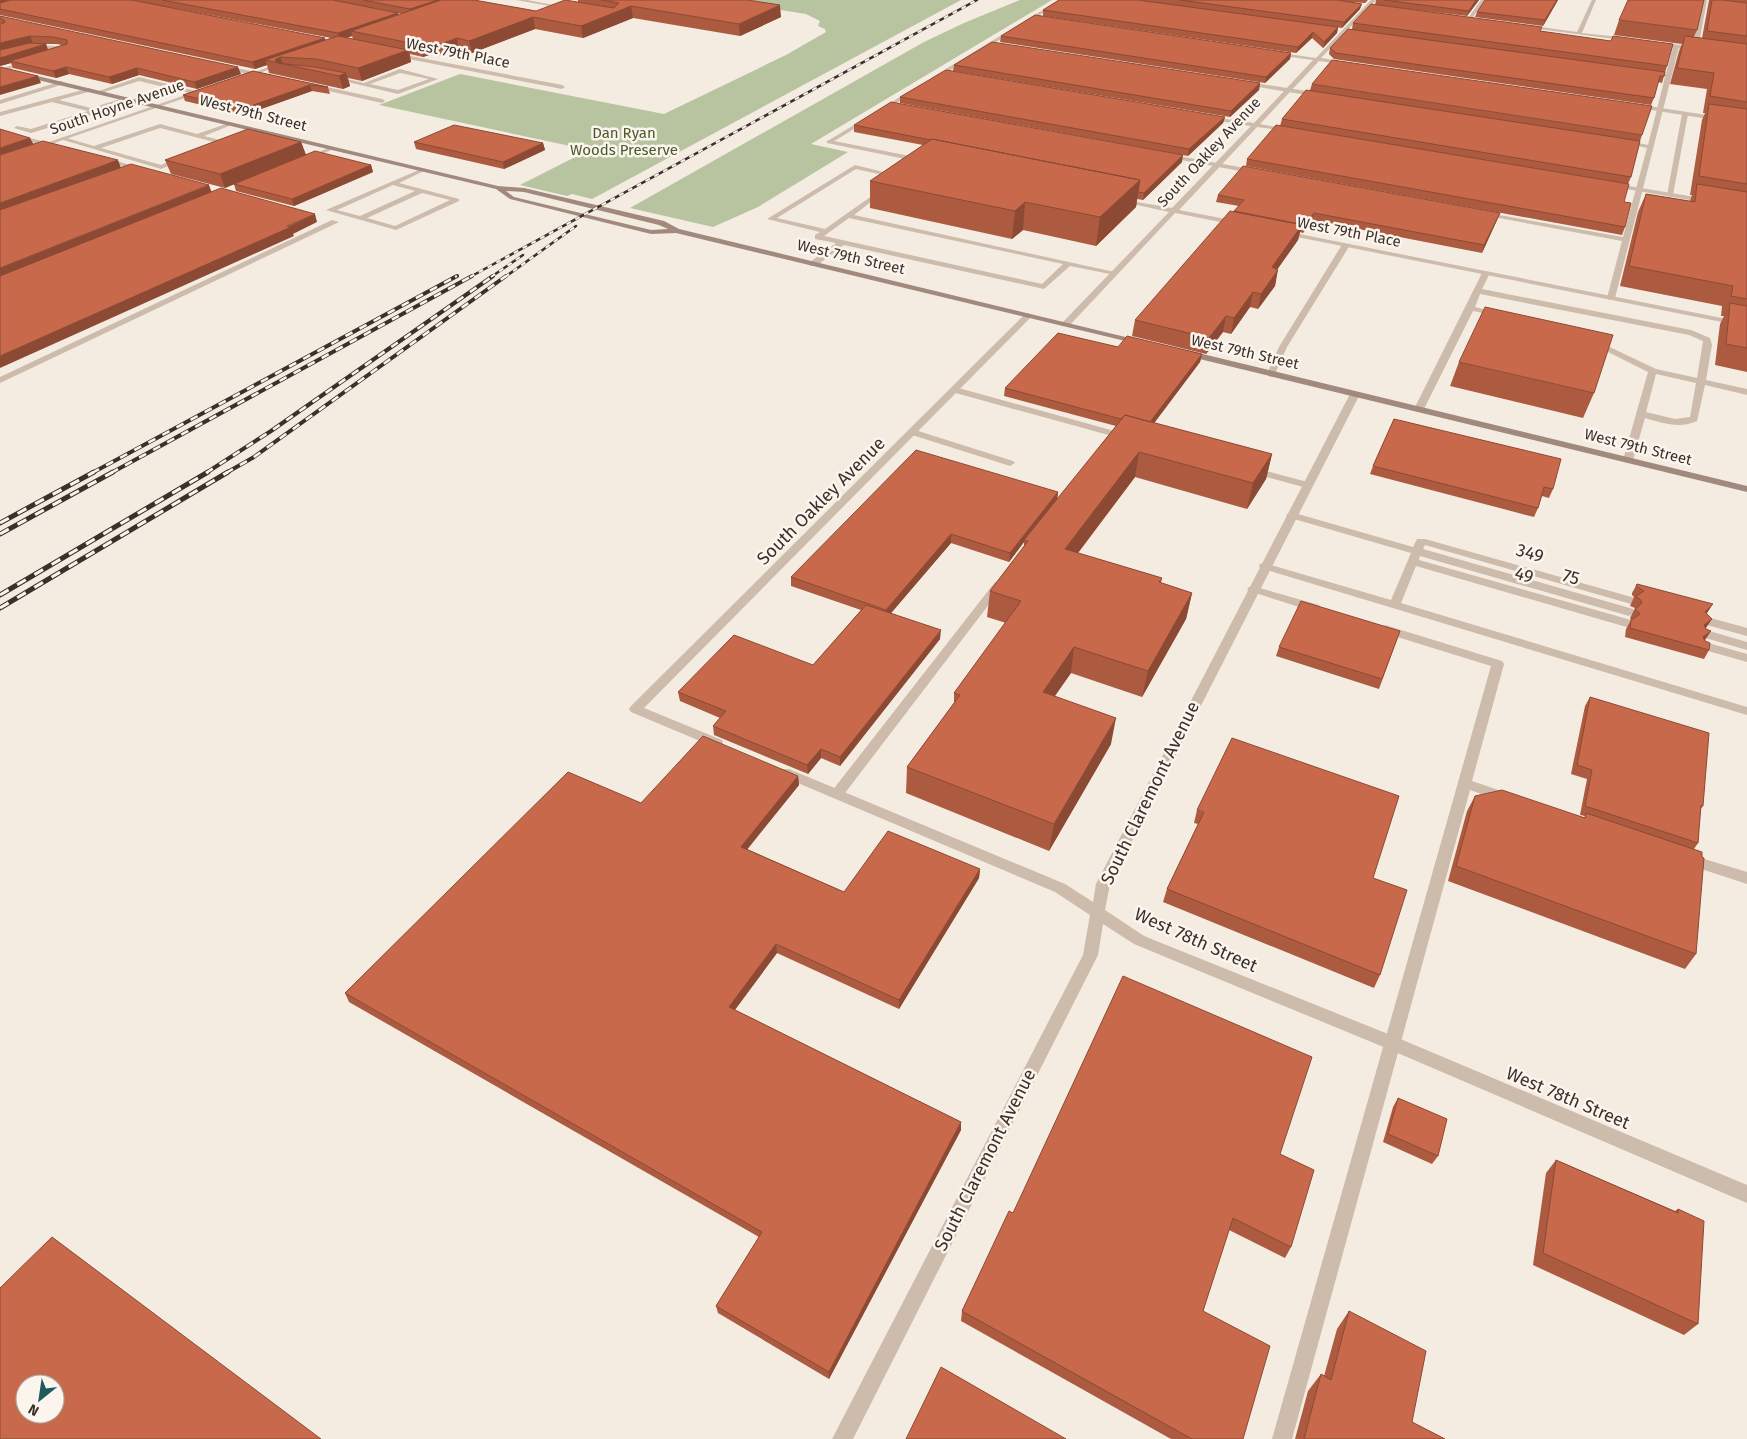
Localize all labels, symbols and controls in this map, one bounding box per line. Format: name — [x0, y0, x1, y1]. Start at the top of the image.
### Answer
street label: West 79th Place — [405, 34, 511, 72]
street label: South Hoyne Avenue — [47, 76, 187, 138]
street label: West 79th Street — [197, 91, 309, 135]
street label: South Oakley Avenue — [1153, 93, 1265, 211]
park label: Dan Ryan Woods Preserve — [570, 124, 678, 159]
street label: West 79th Place — [1296, 213, 1402, 251]
street label: West 79th Street — [795, 236, 907, 278]
street label: West 79th Street — [1189, 331, 1301, 373]
street label: West 79th Street — [1582, 425, 1694, 469]
street label: South Oakley Avenue — [752, 432, 890, 570]
street label: 349 — [1514, 539, 1546, 567]
street label: 49 — [1512, 562, 1536, 588]
street label: 75 — [1560, 564, 1582, 590]
street label: South Claremont Avenue — [1096, 698, 1204, 888]
street label: West 78th Street — [1131, 903, 1261, 977]
street label: West 78th Street — [1503, 1062, 1634, 1134]
street label: South Claremont Avenue — [930, 1065, 1040, 1255]
north arrow — [15, 1374, 65, 1424]
text: N — [25, 1400, 42, 1420]

